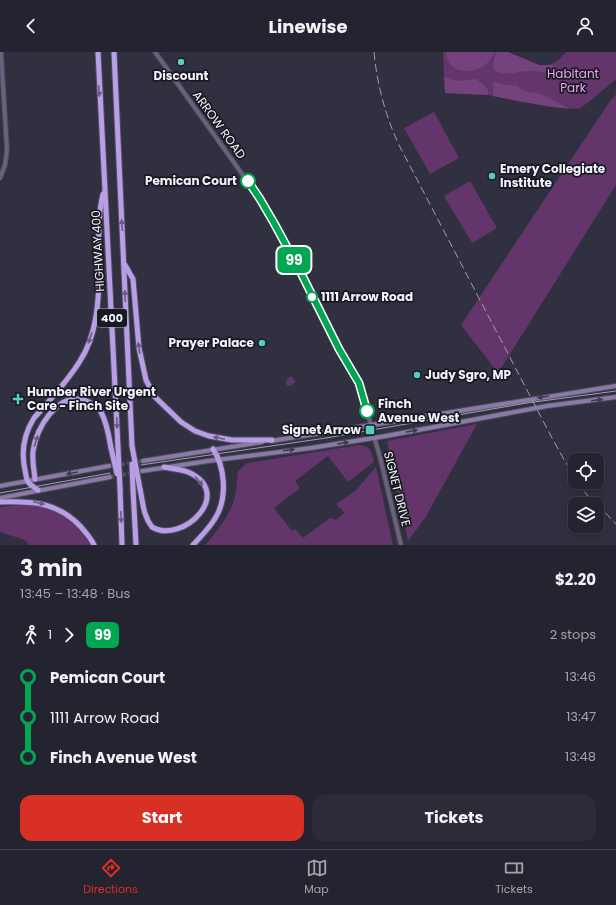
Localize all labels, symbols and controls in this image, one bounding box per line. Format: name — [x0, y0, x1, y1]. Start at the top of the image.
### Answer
text: Linewise — [268, 14, 348, 39]
icon: back — [20, 15, 42, 37]
icon: person — [574, 15, 596, 37]
marker: Discount — [176, 57, 186, 67]
park label: Habitant Park — [547, 65, 599, 96]
place label: Discount — [154, 67, 209, 84]
one-way arrow — [96, 85, 103, 97]
street label: ARROW ROAD — [189, 87, 250, 162]
place label: Emery Collegiate Institute — [500, 160, 606, 191]
marker: Emery Collegiate Institute — [487, 171, 497, 181]
place label: Pemican Court — [145, 172, 237, 189]
marker: Pemican Court — [240, 173, 256, 189]
street label: HIGHWAY 400 — [87, 210, 108, 292]
one-way arrow — [119, 219, 126, 231]
line badge: 99 — [276, 247, 312, 273]
text: 99 — [285, 250, 303, 270]
place label: 1111 Arrow Road — [321, 288, 413, 305]
one-way arrow — [122, 289, 128, 302]
marker: 1111 Arrow Road — [306, 291, 318, 303]
road number: 400 — [97, 309, 127, 327]
one-way arrow — [87, 333, 93, 345]
place label: Prayer Palace — [169, 334, 255, 351]
marker: Prayer Palace — [257, 338, 267, 348]
one-way arrow — [136, 342, 142, 354]
place label: Judy Sgro, MP — [425, 366, 512, 383]
marker: Judy Sgro, MP — [412, 370, 422, 380]
place label: Humber River Urgent Care - Finch Site — [27, 383, 156, 414]
marker: Humber River Urgent Care - Finch Site — [12, 393, 24, 405]
place label: Finch Avenue West — [378, 395, 460, 426]
one-way arrow — [537, 395, 549, 401]
one-way arrow — [591, 396, 603, 403]
marker: Finch Avenue West — [359, 403, 375, 419]
one-way arrow — [113, 417, 120, 429]
place label: Signet Arrow — [282, 421, 362, 438]
marker: Signet Arrow — [364, 424, 376, 436]
one-way arrow — [406, 427, 418, 433]
one-way arrow — [33, 434, 39, 446]
one-way arrow — [213, 435, 225, 441]
one-way arrow — [337, 439, 349, 445]
one-way arrow — [283, 447, 295, 454]
street label: SIGNET DRIVE — [380, 450, 415, 528]
map controls — [568, 453, 604, 533]
button: locate — [568, 453, 604, 489]
one-way arrow — [66, 470, 78, 476]
one-way arrow — [194, 476, 203, 487]
button: layers — [568, 497, 604, 533]
one-way arrow — [33, 501, 45, 507]
one-way arrow — [118, 511, 124, 524]
text: 3 min — [20, 553, 83, 584]
text: $2.20 — [555, 569, 596, 590]
text: 13:45 – 13:48 · Bus — [20, 584, 130, 603]
icon: walk — [20, 624, 42, 646]
icon: forward — [58, 624, 80, 646]
text: 1 — [48, 625, 52, 644]
text: 99 — [94, 625, 111, 645]
text: 2 stops — [550, 625, 596, 644]
text: Pemican Court — [50, 667, 165, 688]
text: 13:46 — [565, 667, 596, 686]
text: 1111 Arrow Road — [50, 707, 159, 728]
text: 13:47 — [566, 707, 596, 726]
text: Finch Avenue West — [50, 747, 197, 768]
text: 13:48 — [565, 747, 596, 766]
button: Start — [20, 795, 304, 841]
button: Tickets — [312, 795, 596, 841]
tab: Directions — [83, 857, 138, 898]
tab: Map — [304, 857, 329, 898]
tab: Tickets — [495, 857, 533, 898]

